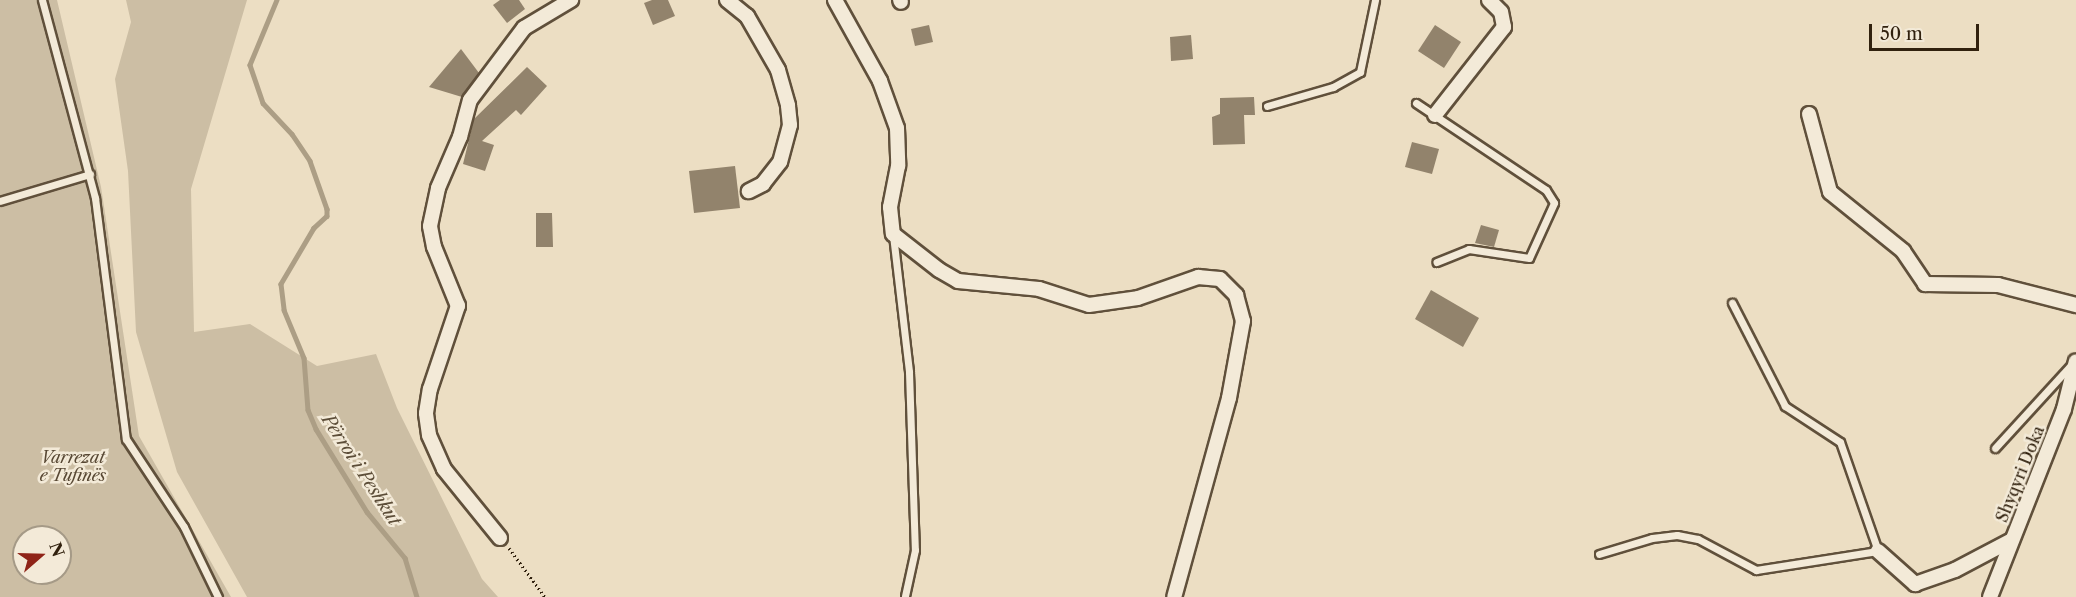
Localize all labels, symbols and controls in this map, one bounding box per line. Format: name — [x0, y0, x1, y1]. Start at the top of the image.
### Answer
scale bar — [1872, 12, 1982, 50]
text: 50 m — [1880, 23, 1923, 45]
water label: Përroi i Peshkut — [317, 410, 405, 530]
street label: Shyqyri Doka — [1992, 423, 2048, 525]
park label: Varrezat e Tufinës — [40, 447, 106, 485]
north arrow — [12, 525, 72, 585]
text: N — [45, 540, 69, 559]

